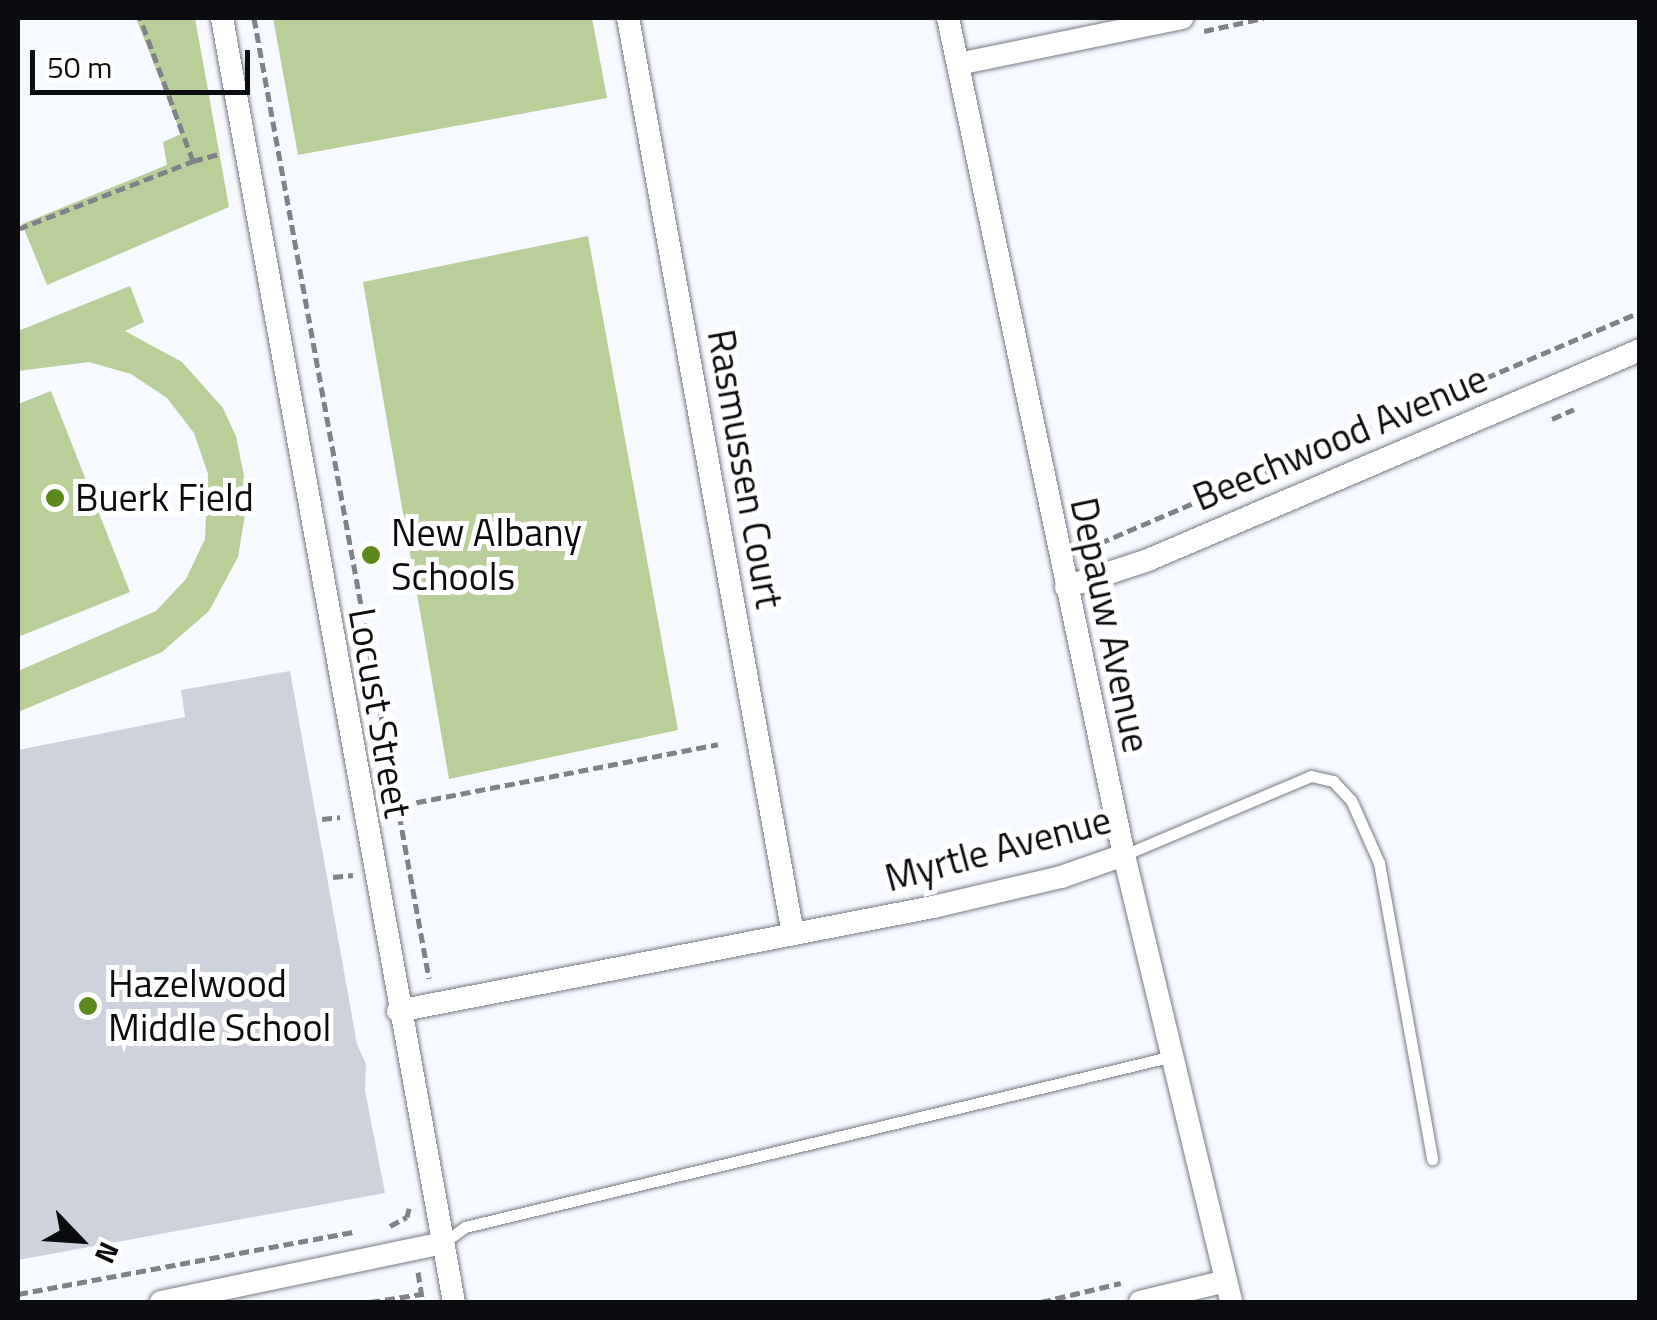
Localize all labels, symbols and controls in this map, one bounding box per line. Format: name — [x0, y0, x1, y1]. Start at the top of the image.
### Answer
scale bar — [35, 30, 255, 92]
text: 50 m — [47, 44, 112, 90]
street label: Rasmussen Court — [698, 326, 792, 612]
street label: Beechwood Avenue — [1186, 356, 1494, 520]
place label: Buerk Field — [75, 475, 254, 521]
marker: Buerk Field — [44, 487, 66, 509]
street label: Depauw Avenue — [1061, 494, 1159, 756]
place label: New Albany Schools — [391, 510, 582, 600]
marker: New Albany Schools — [360, 544, 382, 566]
street label: Locust Street — [339, 605, 421, 821]
street label: Myrtle Avenue — [880, 797, 1116, 901]
place label: Hazelwood Middle School — [108, 961, 331, 1050]
marker: Hazelwood Middle School — [77, 995, 99, 1017]
north arrow — [30, 1190, 130, 1290]
text: N — [84, 1235, 131, 1271]

